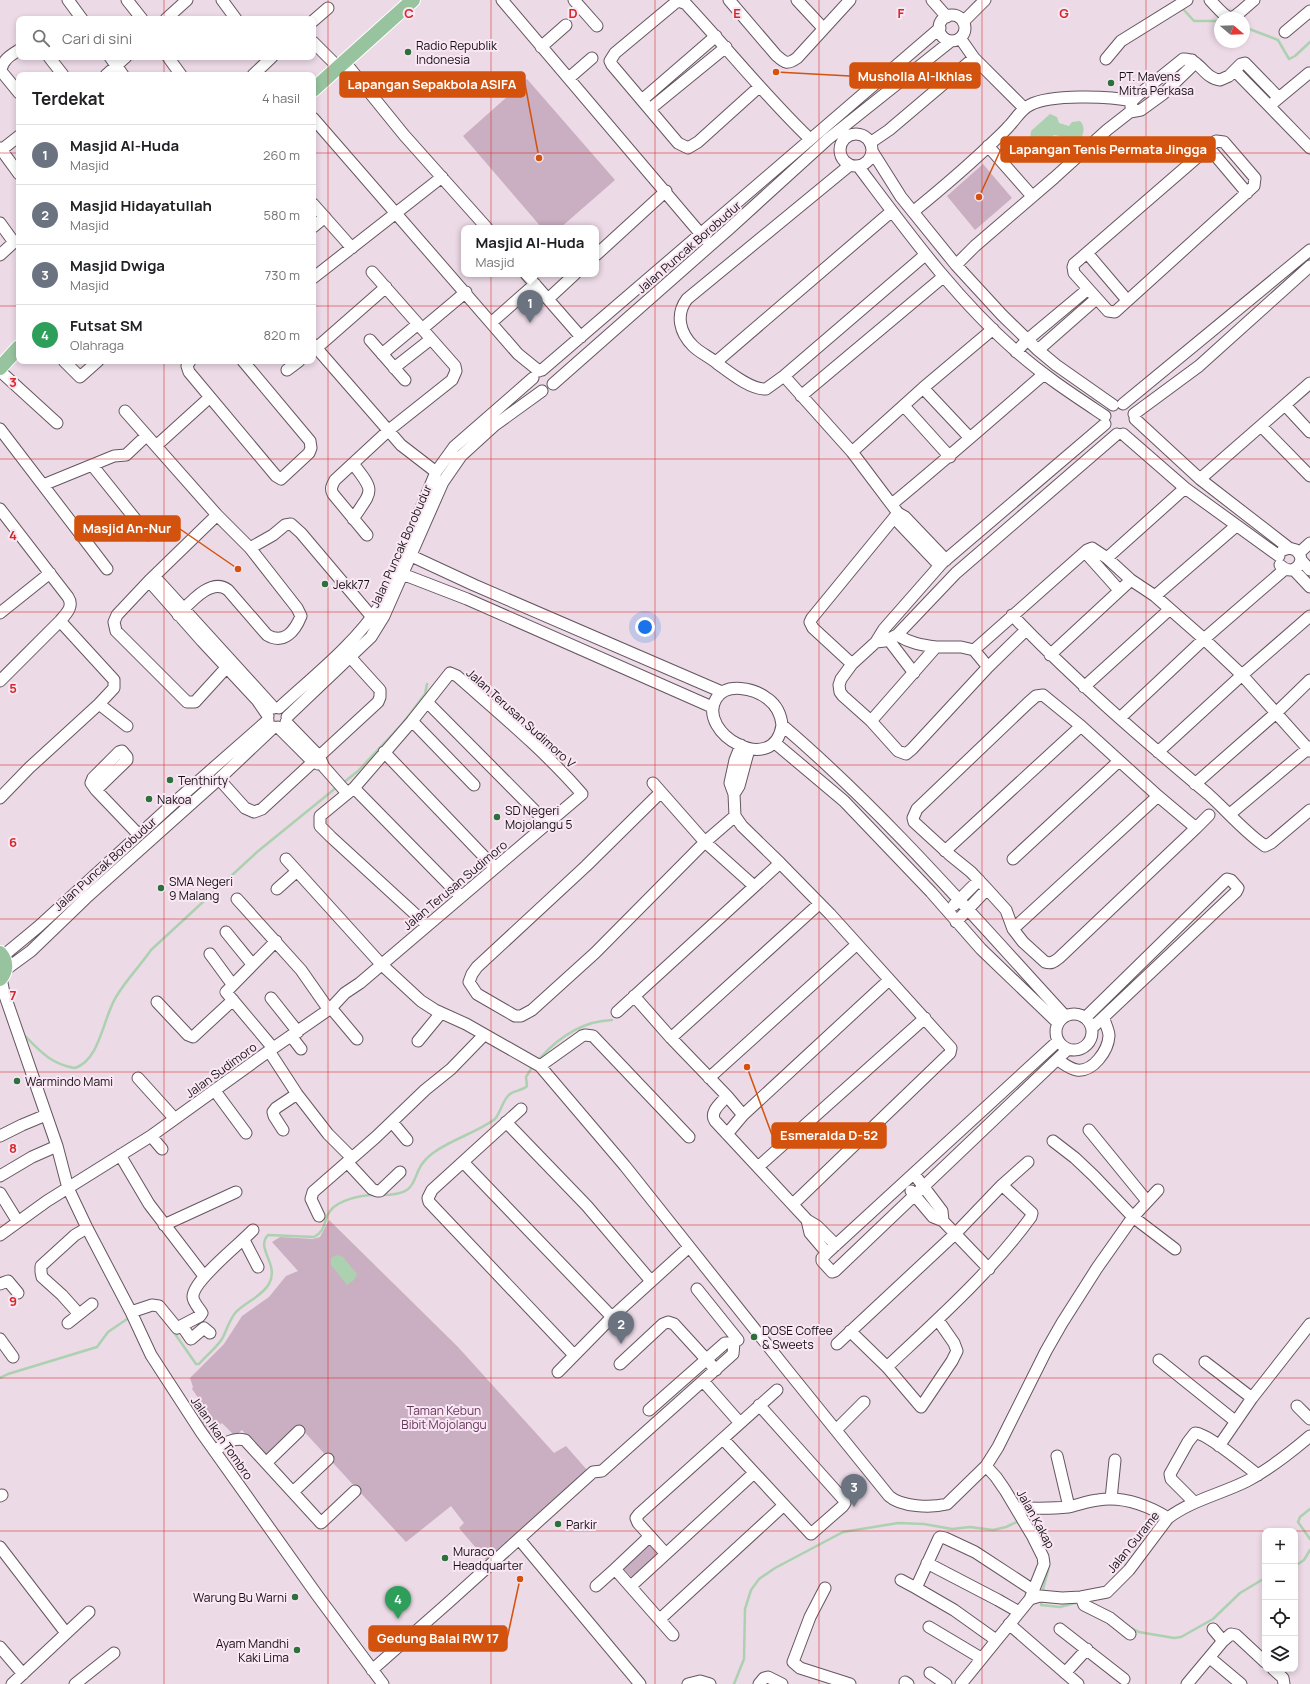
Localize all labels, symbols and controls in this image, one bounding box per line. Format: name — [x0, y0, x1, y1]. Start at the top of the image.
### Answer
text: C — [404, 4, 414, 22]
text: D — [568, 4, 578, 22]
text: E — [733, 4, 741, 22]
text: F — [898, 4, 905, 22]
text: G — [1059, 4, 1069, 22]
north arrow — [1214, 12, 1250, 48]
search box — [16, 16, 316, 60]
icon: search — [30, 27, 52, 49]
text: Cari di sini — [62, 28, 132, 49]
place label: Radio Republik Indonesia — [416, 37, 498, 68]
marker: Radio Republik Indonesia — [403, 47, 413, 57]
callout: Musholla Al-Ikhlas — [850, 63, 980, 88]
text: Musholla Al-Ikhlas — [858, 67, 972, 85]
place label: PT. Mavens Mitra Perkasa — [1119, 68, 1194, 99]
callout: Lapangan Sepakbola ASIFA — [340, 72, 525, 97]
text: Lapangan Sepakbola ASIFA — [348, 75, 517, 93]
marker: PT. Mavens Mitra Perkasa — [1106, 78, 1116, 88]
text: Terdekat — [32, 87, 105, 110]
text: 4 hasil — [262, 89, 300, 107]
text: Masjid Al-Huda — [70, 135, 179, 156]
callout: Lapangan Tenis Permata Jingga — [1001, 137, 1215, 162]
text: Lapangan Tenis Permata Jingga — [1009, 140, 1207, 158]
text: 1 — [42, 146, 48, 164]
text: 260 m — [263, 146, 300, 164]
text: Masjid — [70, 156, 109, 174]
text: Masjid Hidayatullah — [70, 195, 212, 216]
street label: Jalan Puncak Borobudur — [633, 197, 745, 297]
text: 2 — [41, 206, 49, 224]
text: 580 m — [263, 206, 300, 224]
text: Masjid — [70, 216, 109, 234]
popup — [461, 225, 599, 277]
text: Masjid Al-Huda — [475, 232, 585, 253]
text: Masjid — [475, 253, 514, 271]
text: Masjid Dwiga — [70, 255, 165, 276]
text: 3 — [41, 266, 49, 284]
text: 730 m — [265, 266, 300, 284]
text: Masjid — [70, 276, 109, 294]
pin: 1 — [517, 290, 543, 323]
text: Futsat SM — [70, 315, 143, 336]
text: 4 — [41, 326, 49, 344]
text: 820 m — [263, 326, 300, 344]
text: Olahraga — [70, 336, 124, 354]
text: 3 — [9, 373, 17, 391]
street label: Jalan Puncak Borobudur — [366, 481, 436, 610]
callout: Masjid An-Nur — [75, 516, 180, 541]
text: Masjid An-Nur — [83, 519, 171, 537]
text: 4 — [9, 526, 17, 544]
place label: Jekk77 — [333, 576, 370, 593]
marker: Jekk77 — [320, 579, 330, 589]
your location — [635, 617, 655, 637]
street label: Jalan Terusan Sudimoro V — [463, 665, 580, 772]
text: 5 — [9, 679, 17, 697]
place label: Tenthirty — [178, 772, 229, 789]
marker: Tenthirty — [165, 775, 175, 785]
place label: Nakoa — [157, 791, 191, 808]
marker: Nakoa — [144, 794, 154, 804]
place label: SD Negeri Mojolangu 5 — [505, 802, 573, 833]
marker: SD Negeri Mojolangu 5 — [492, 812, 502, 822]
street label: Jalan Puncak Borobudur — [50, 813, 161, 915]
text: 6 — [9, 833, 17, 851]
street label: Jalan Terusan Sudimoro — [399, 836, 511, 934]
place label: SMA Negeri 9 Malang — [169, 873, 233, 904]
marker: SMA Negeri 9 Malang — [156, 883, 166, 893]
text: 7 — [10, 986, 17, 1004]
street label: Jalan Sudimoro — [182, 1038, 260, 1102]
place label: Warmindo Mami — [25, 1073, 113, 1090]
marker: Warmindo Mami — [12, 1076, 22, 1086]
callout: Esmeralda D-52 — [772, 1123, 886, 1148]
text: Esmeralda D-52 — [780, 1126, 878, 1144]
text: 8 — [9, 1139, 17, 1157]
text: 9 — [9, 1292, 17, 1310]
pin: 2 — [608, 1311, 634, 1344]
place label: DOSE Coffee & Sweets — [762, 1322, 833, 1353]
marker: DOSE Coffee & Sweets — [749, 1332, 759, 1342]
street label: Jalan Ikan Tombro — [187, 1393, 257, 1483]
park label: Taman Kebun Bibit Mojolangu — [401, 1402, 487, 1433]
pin: 3 — [841, 1474, 867, 1507]
street label: Jalan Kakap — [1013, 1487, 1059, 1551]
street label: Jalan Gurame — [1103, 1508, 1163, 1576]
place label: Parkir — [566, 1516, 598, 1533]
marker: Parkir — [553, 1519, 563, 1529]
map controls — [1262, 1528, 1298, 1672]
button: + — [1262, 1528, 1298, 1564]
place label: Muraco Headquarter — [453, 1543, 524, 1574]
marker: Muraco Headquarter — [440, 1553, 450, 1563]
button: − — [1262, 1564, 1298, 1600]
pin: 4 — [385, 1586, 411, 1619]
place label: Warung Bu Warni — [193, 1589, 287, 1606]
marker: Warung Bu Warni — [290, 1592, 300, 1602]
button: locate — [1262, 1600, 1298, 1636]
callout: Gedung Balai RW 17 — [369, 1626, 507, 1651]
text: Gedung Balai RW 17 — [377, 1629, 499, 1647]
place label: Ayam Mandhi Kaki Lima — [216, 1635, 289, 1666]
button: layers — [1262, 1636, 1298, 1672]
marker: Ayam Mandhi Kaki Lima — [292, 1645, 302, 1655]

